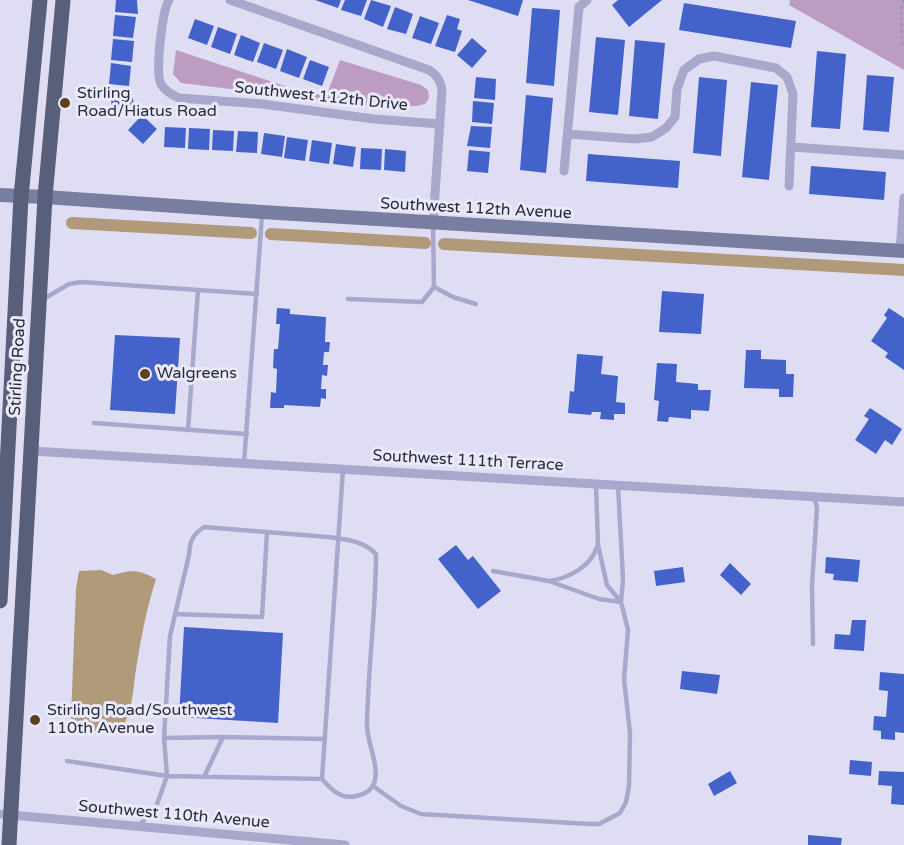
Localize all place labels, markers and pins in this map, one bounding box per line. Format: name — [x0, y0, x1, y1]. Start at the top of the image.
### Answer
place label: Stirling Road/Hiatus Road — [77, 84, 217, 122]
marker: Stirling Road/Hiatus Road — [58, 96, 72, 110]
place label: Walgreens — [157, 364, 237, 384]
marker: Walgreens — [138, 367, 152, 381]
place label: Stirling Road/Southwest 110th Avenue — [47, 701, 232, 739]
marker: Stirling Road/Southwest 110th Avenue — [28, 713, 42, 727]

